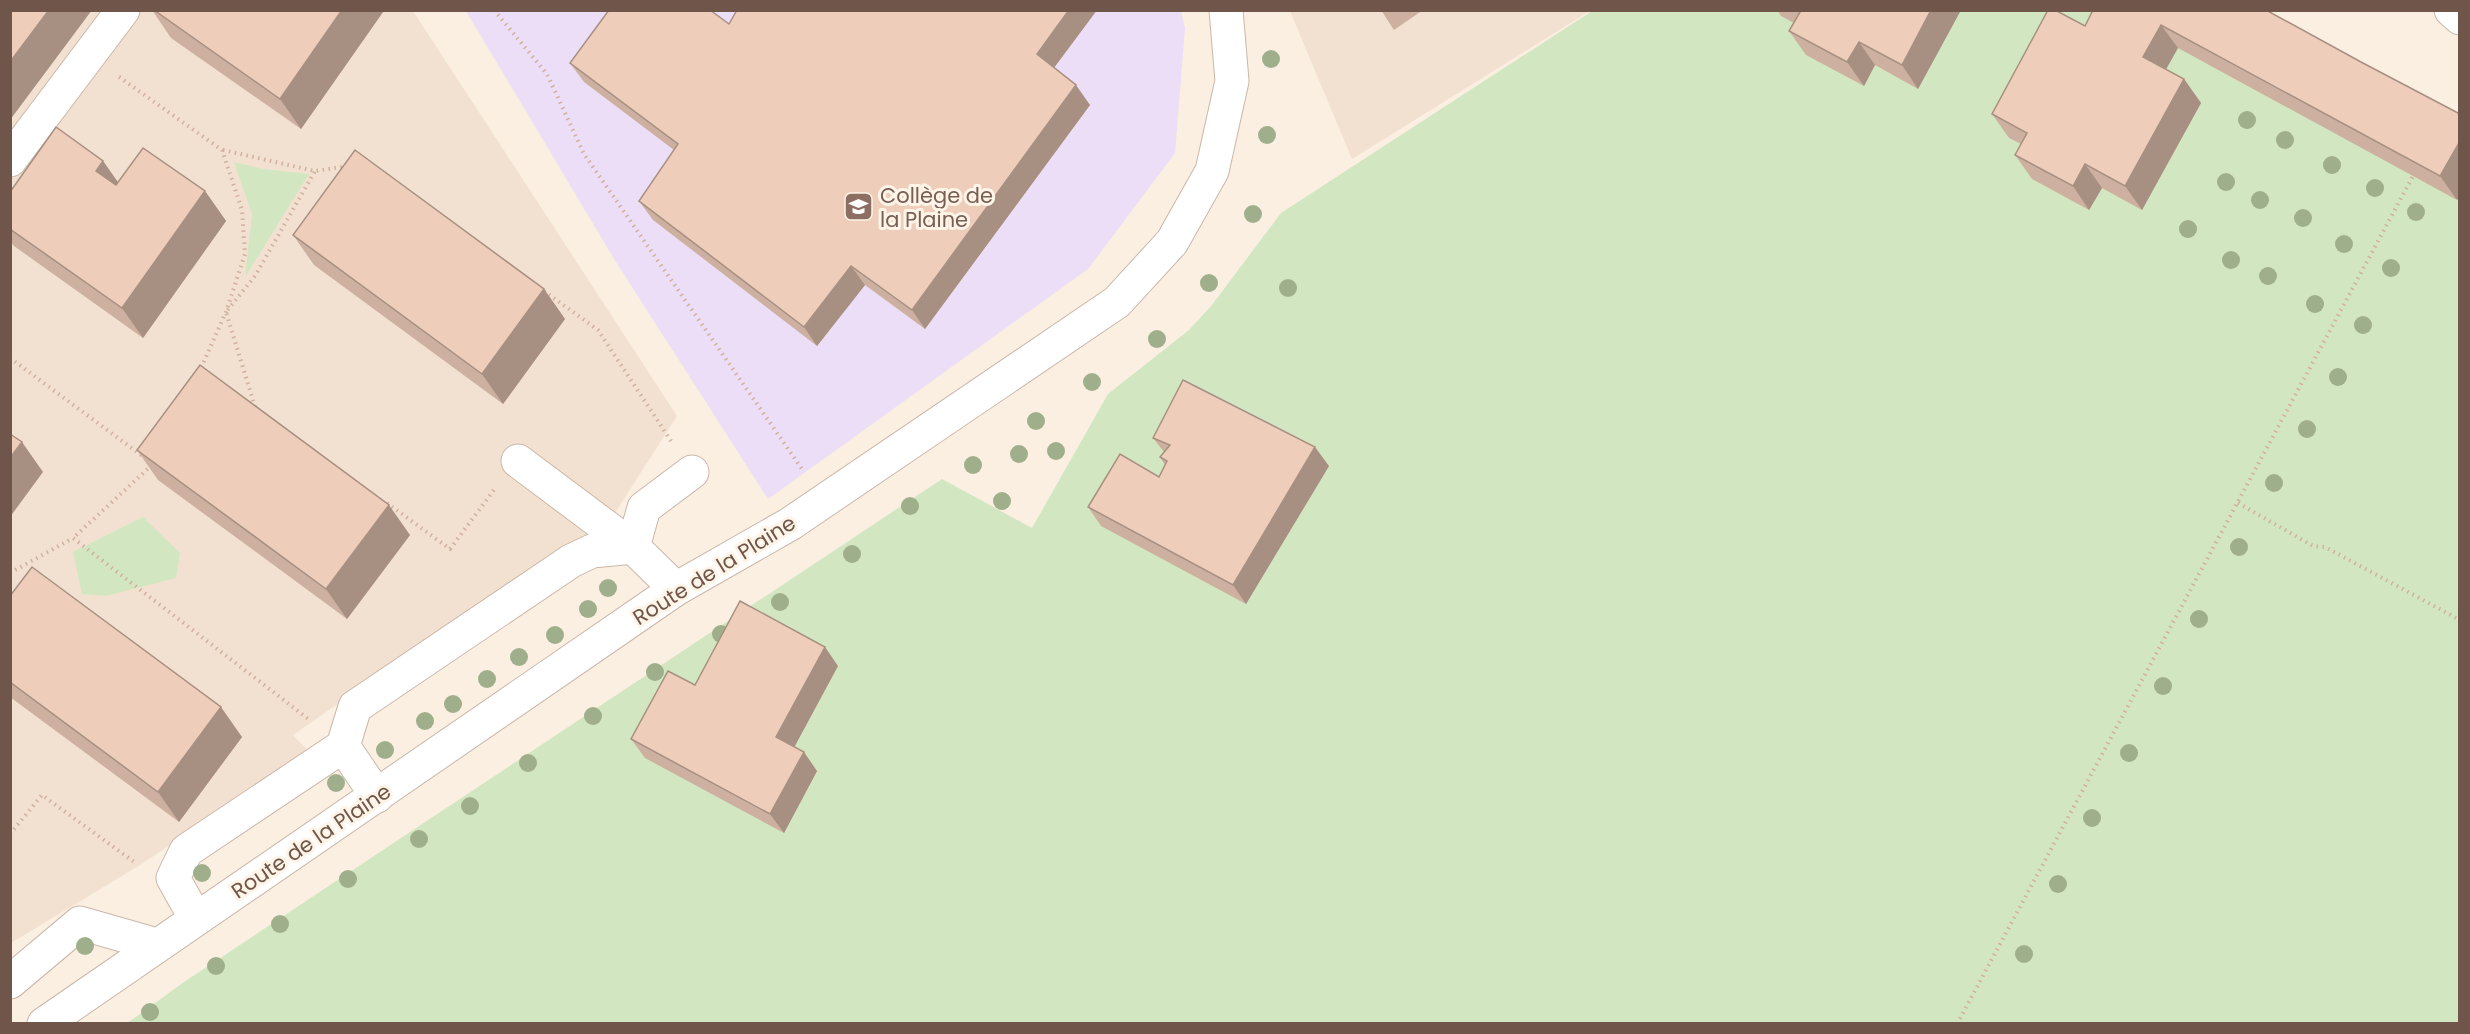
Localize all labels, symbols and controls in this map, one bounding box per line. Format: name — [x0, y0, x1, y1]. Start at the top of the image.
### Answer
place label: Collège de la Plaine — [880, 181, 993, 234]
school or university icon: Collège de la Plaine — [843, 191, 875, 223]
street label: Route de la Plaine — [627, 508, 801, 632]
street label: Route de la Plaine — [225, 777, 397, 905]

